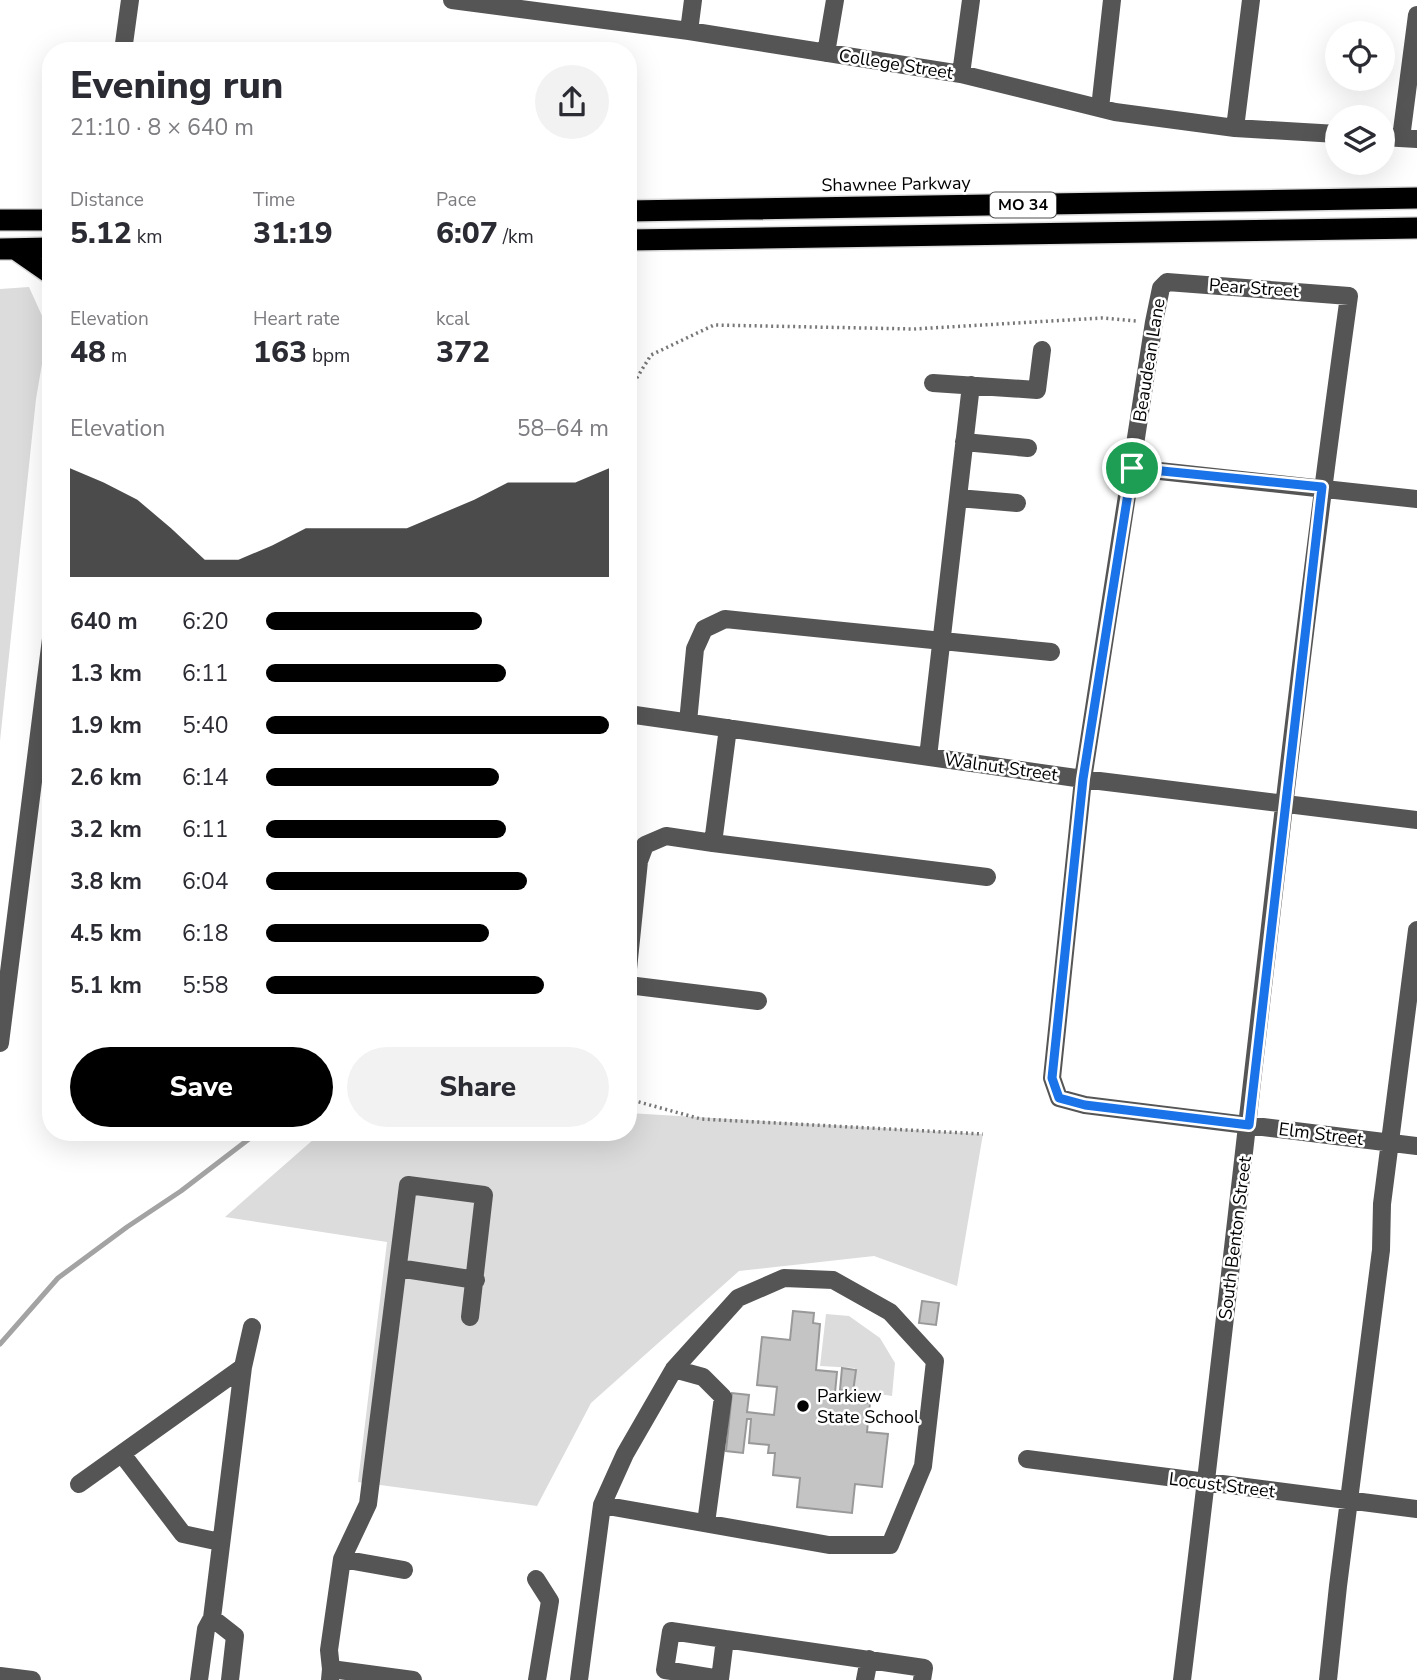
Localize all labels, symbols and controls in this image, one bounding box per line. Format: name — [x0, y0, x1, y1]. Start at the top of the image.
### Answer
map controls — [1325, 21, 1395, 175]
button: locate — [1325, 21, 1395, 91]
street label: College Street — [837, 43, 956, 85]
text: Evening run — [70, 60, 283, 111]
button: share — [535, 65, 609, 139]
button: layers — [1325, 105, 1395, 175]
text: 21:10 · 8 × 640 m — [70, 112, 254, 143]
street label: Shawnee Parkway — [821, 171, 972, 197]
text: Distance — [70, 187, 144, 213]
text: Time — [253, 187, 295, 213]
text: Pace — [436, 187, 476, 213]
road number: MO 34 — [990, 192, 1056, 218]
text: 5.12 — [70, 213, 132, 254]
text: 31:19 — [253, 213, 333, 254]
text: 6:07 — [436, 213, 498, 254]
text: km — [132, 224, 162, 250]
text: /km — [498, 224, 534, 250]
street label: Pear Street — [1208, 273, 1301, 303]
street label: Beaudean Lane — [1127, 296, 1171, 424]
text: Elevation — [70, 306, 149, 332]
text: Heart rate — [253, 306, 340, 332]
text: kcal — [436, 306, 470, 332]
text: 48 — [70, 332, 106, 373]
text: 163 — [253, 332, 307, 373]
text: 372 — [436, 332, 490, 373]
text: m — [106, 343, 127, 369]
text: bpm — [307, 343, 350, 369]
text: Elevation — [70, 413, 165, 444]
text: 58–64 m — [517, 413, 609, 444]
pin — [1102, 438, 1162, 498]
icon: arrive — [1113, 449, 1151, 487]
text: 640 m — [70, 606, 138, 637]
text: 6:20 — [182, 606, 229, 637]
text: 1.3 km — [70, 658, 142, 689]
text: 6:11 — [182, 658, 229, 689]
text: 1.9 km — [70, 710, 142, 741]
text: 5:40 — [182, 710, 229, 741]
street label: Walnut Street — [943, 747, 1060, 787]
text: 2.6 km — [70, 762, 142, 793]
text: 6:14 — [182, 762, 229, 793]
text: 3.2 km — [70, 814, 142, 845]
text: 6:11 — [182, 814, 229, 845]
text: 3.8 km — [70, 866, 142, 897]
text: 6:04 — [182, 866, 229, 897]
text: 4.5 km — [70, 918, 142, 949]
text: 6:18 — [182, 918, 229, 949]
text: 5.1 km — [70, 970, 142, 1001]
text: 5:58 — [182, 970, 229, 1001]
button: Save — [70, 1047, 333, 1127]
button: Share — [347, 1047, 609, 1127]
street label: Elm Street — [1277, 1117, 1365, 1151]
street label: South Benton Street — [1213, 1154, 1257, 1321]
place label: Parkiew State School — [817, 1384, 920, 1429]
marker: Parkiew State School — [795, 1398, 811, 1414]
street label: Locust Street — [1168, 1467, 1277, 1503]

